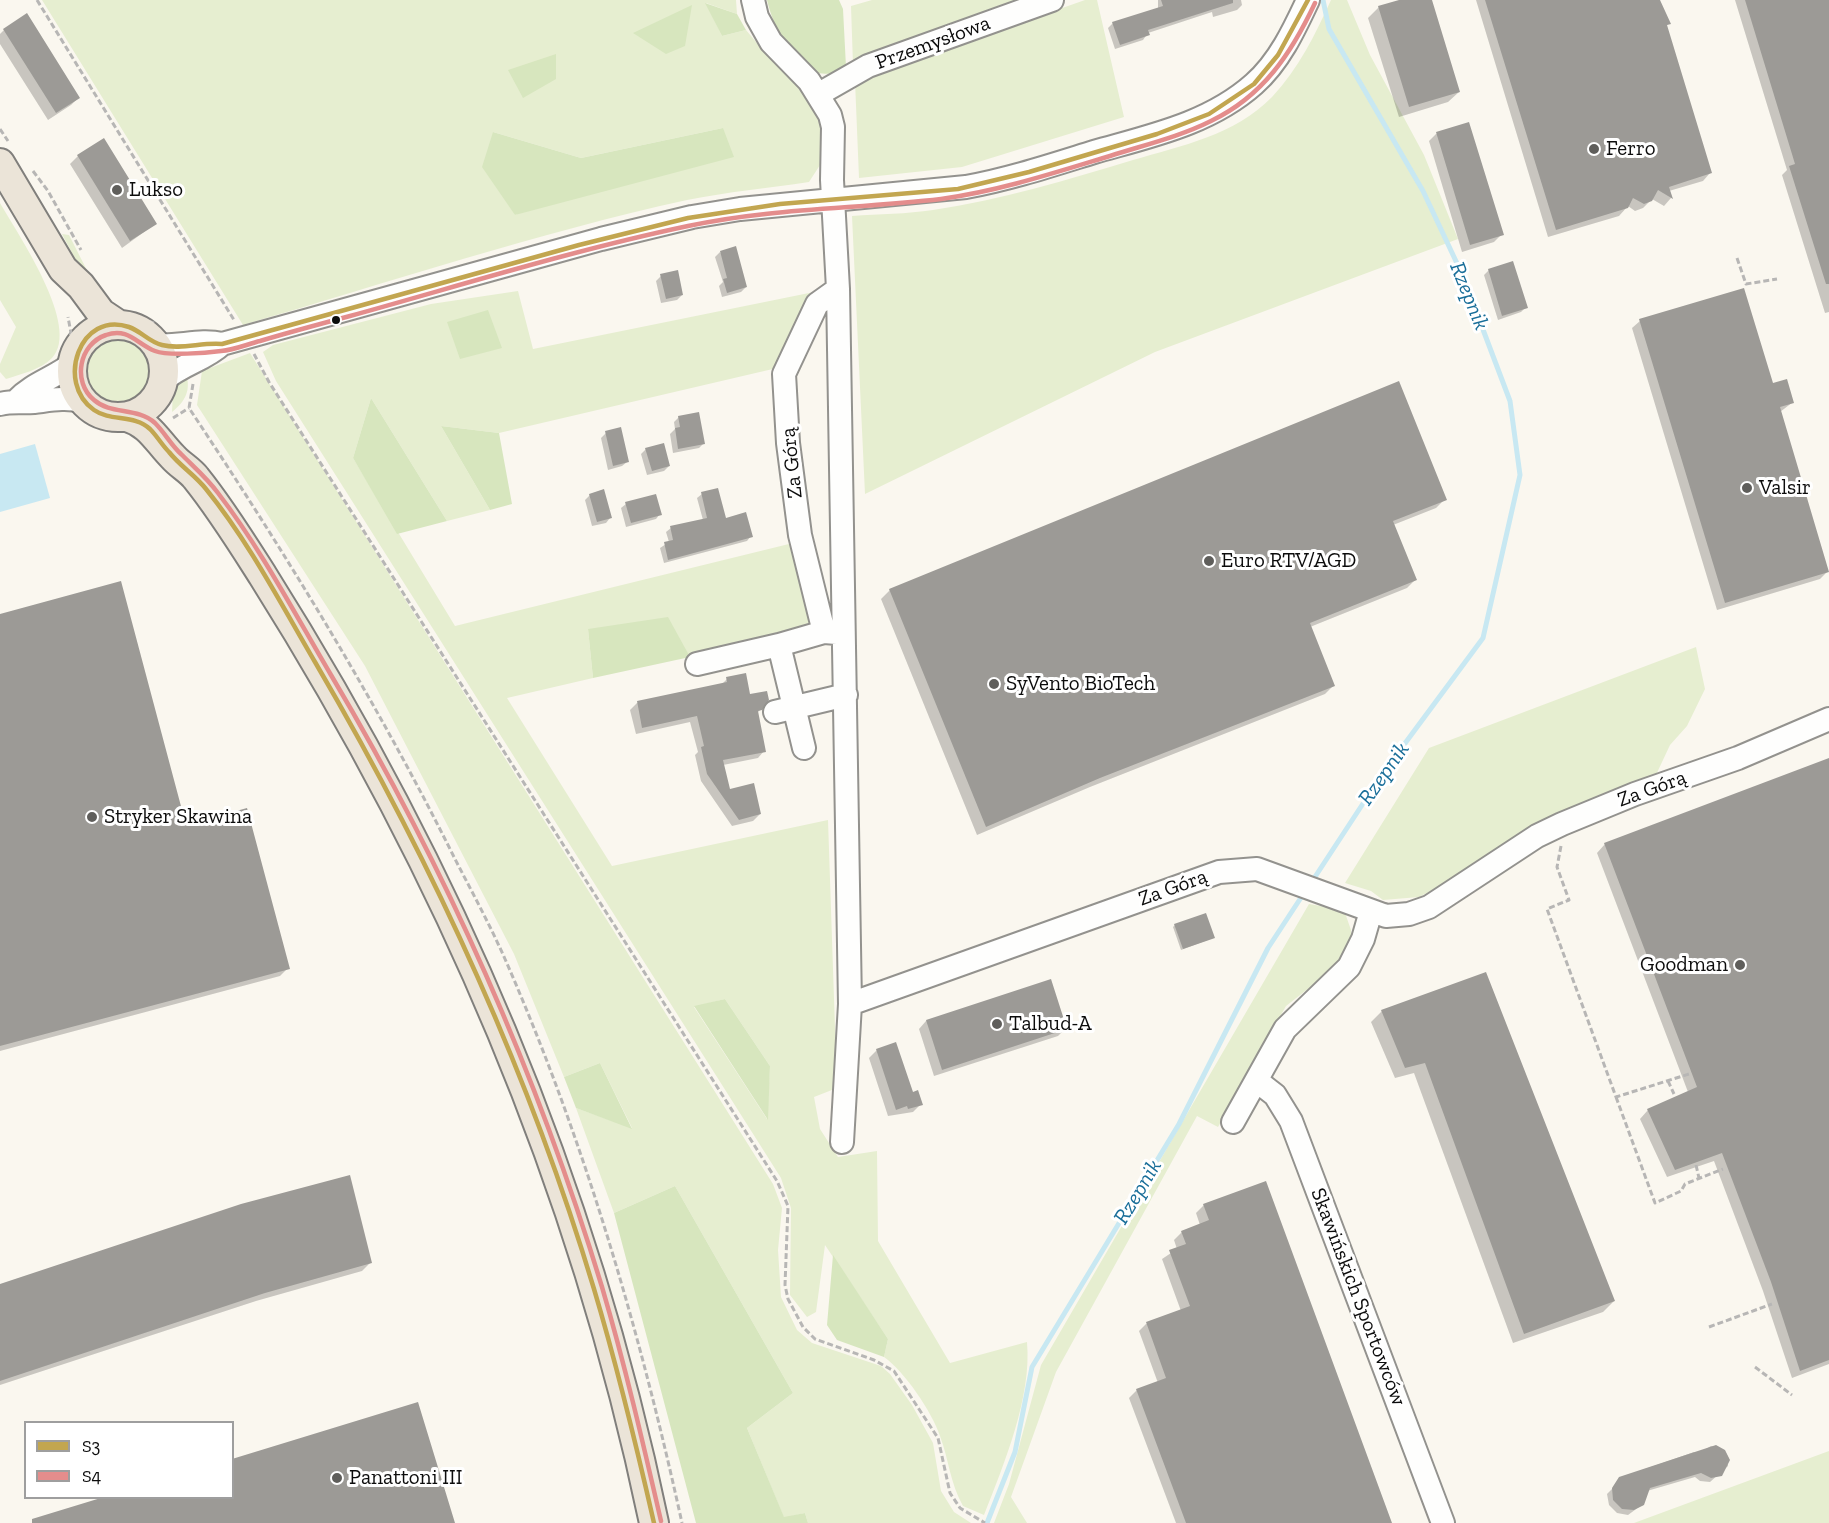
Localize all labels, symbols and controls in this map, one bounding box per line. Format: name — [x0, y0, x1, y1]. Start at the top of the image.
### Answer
street label: Przemysłowa — [872, 11, 994, 75]
place label: Ferro — [1606, 136, 1656, 162]
marker: Ferro — [1587, 142, 1601, 156]
place label: Lukso — [129, 177, 183, 203]
marker: Lukso — [110, 183, 124, 197]
water label: Rzepnik — [1443, 258, 1495, 334]
unlabelled marker — [330, 314, 342, 326]
street label: Za Górą — [776, 426, 808, 500]
place label: Valsir — [1759, 475, 1811, 501]
marker: Valsir — [1740, 481, 1754, 495]
place label: Euro RTV/AGD — [1221, 548, 1356, 574]
marker: Euro RTV/AGD — [1202, 554, 1216, 568]
place label: SyVento BioTech — [1006, 671, 1155, 697]
marker: SyVento BioTech — [987, 677, 1001, 691]
water label: Rzepnik — [1353, 737, 1415, 811]
street label: Za Górą — [1614, 765, 1690, 813]
place label: Stryker Skawina — [104, 804, 252, 830]
marker: Stryker Skawina — [85, 810, 99, 824]
street label: Za Górą — [1135, 864, 1211, 912]
place label: Goodman — [1640, 952, 1728, 978]
marker: Goodman — [1733, 958, 1747, 972]
place label: Talbud-A — [1009, 1011, 1092, 1037]
marker: Talbud-A — [990, 1017, 1004, 1031]
water label: Rzepnik — [1108, 1155, 1168, 1229]
street label: Skawińskich Sportowców — [1305, 1185, 1411, 1409]
legend — [24, 1421, 234, 1499]
text: S3 — [82, 1435, 100, 1457]
text: S4 — [82, 1465, 101, 1487]
place label: Panattoni III — [349, 1465, 463, 1491]
marker: Panattoni III — [330, 1471, 344, 1485]

